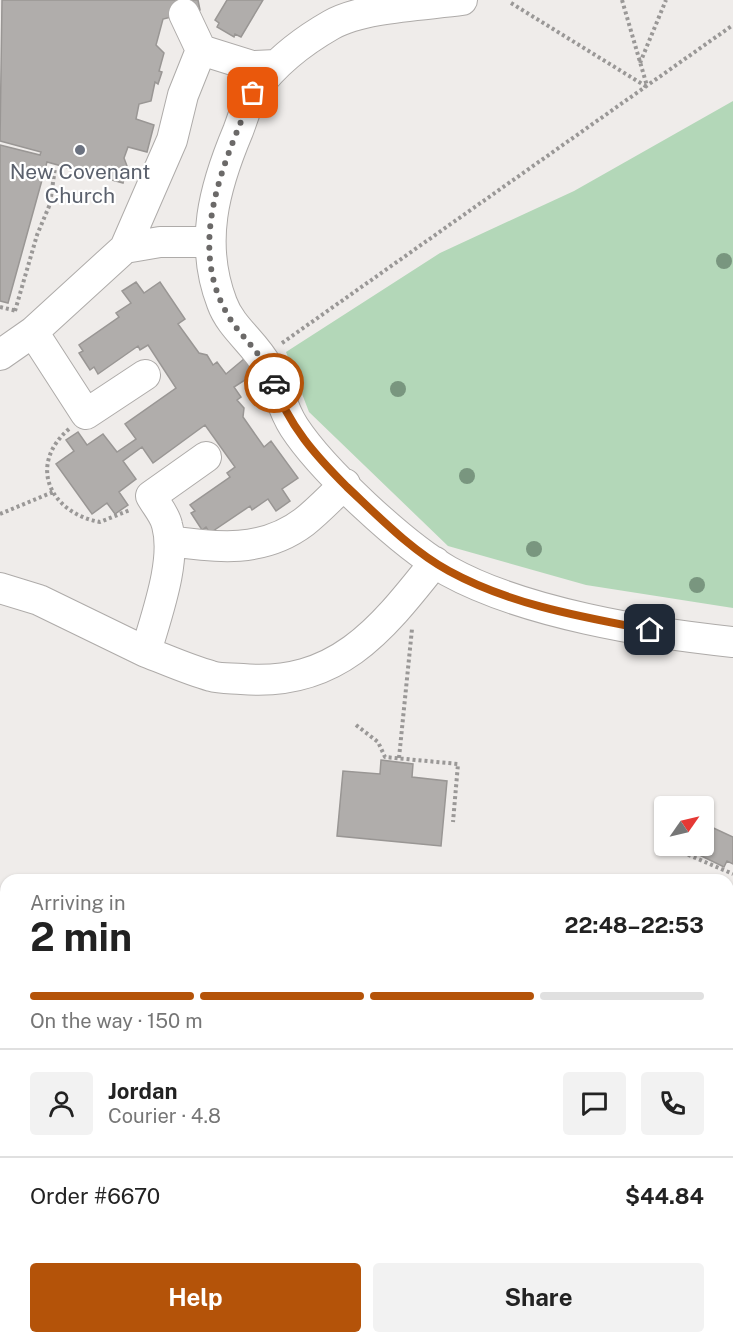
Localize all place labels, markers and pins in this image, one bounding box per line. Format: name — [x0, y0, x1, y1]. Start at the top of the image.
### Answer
pin — [227, 67, 278, 118]
marker: New Covenant Church — [73, 143, 87, 157]
place label: New Covenant Church — [10, 159, 150, 208]
pin — [624, 604, 675, 655]

